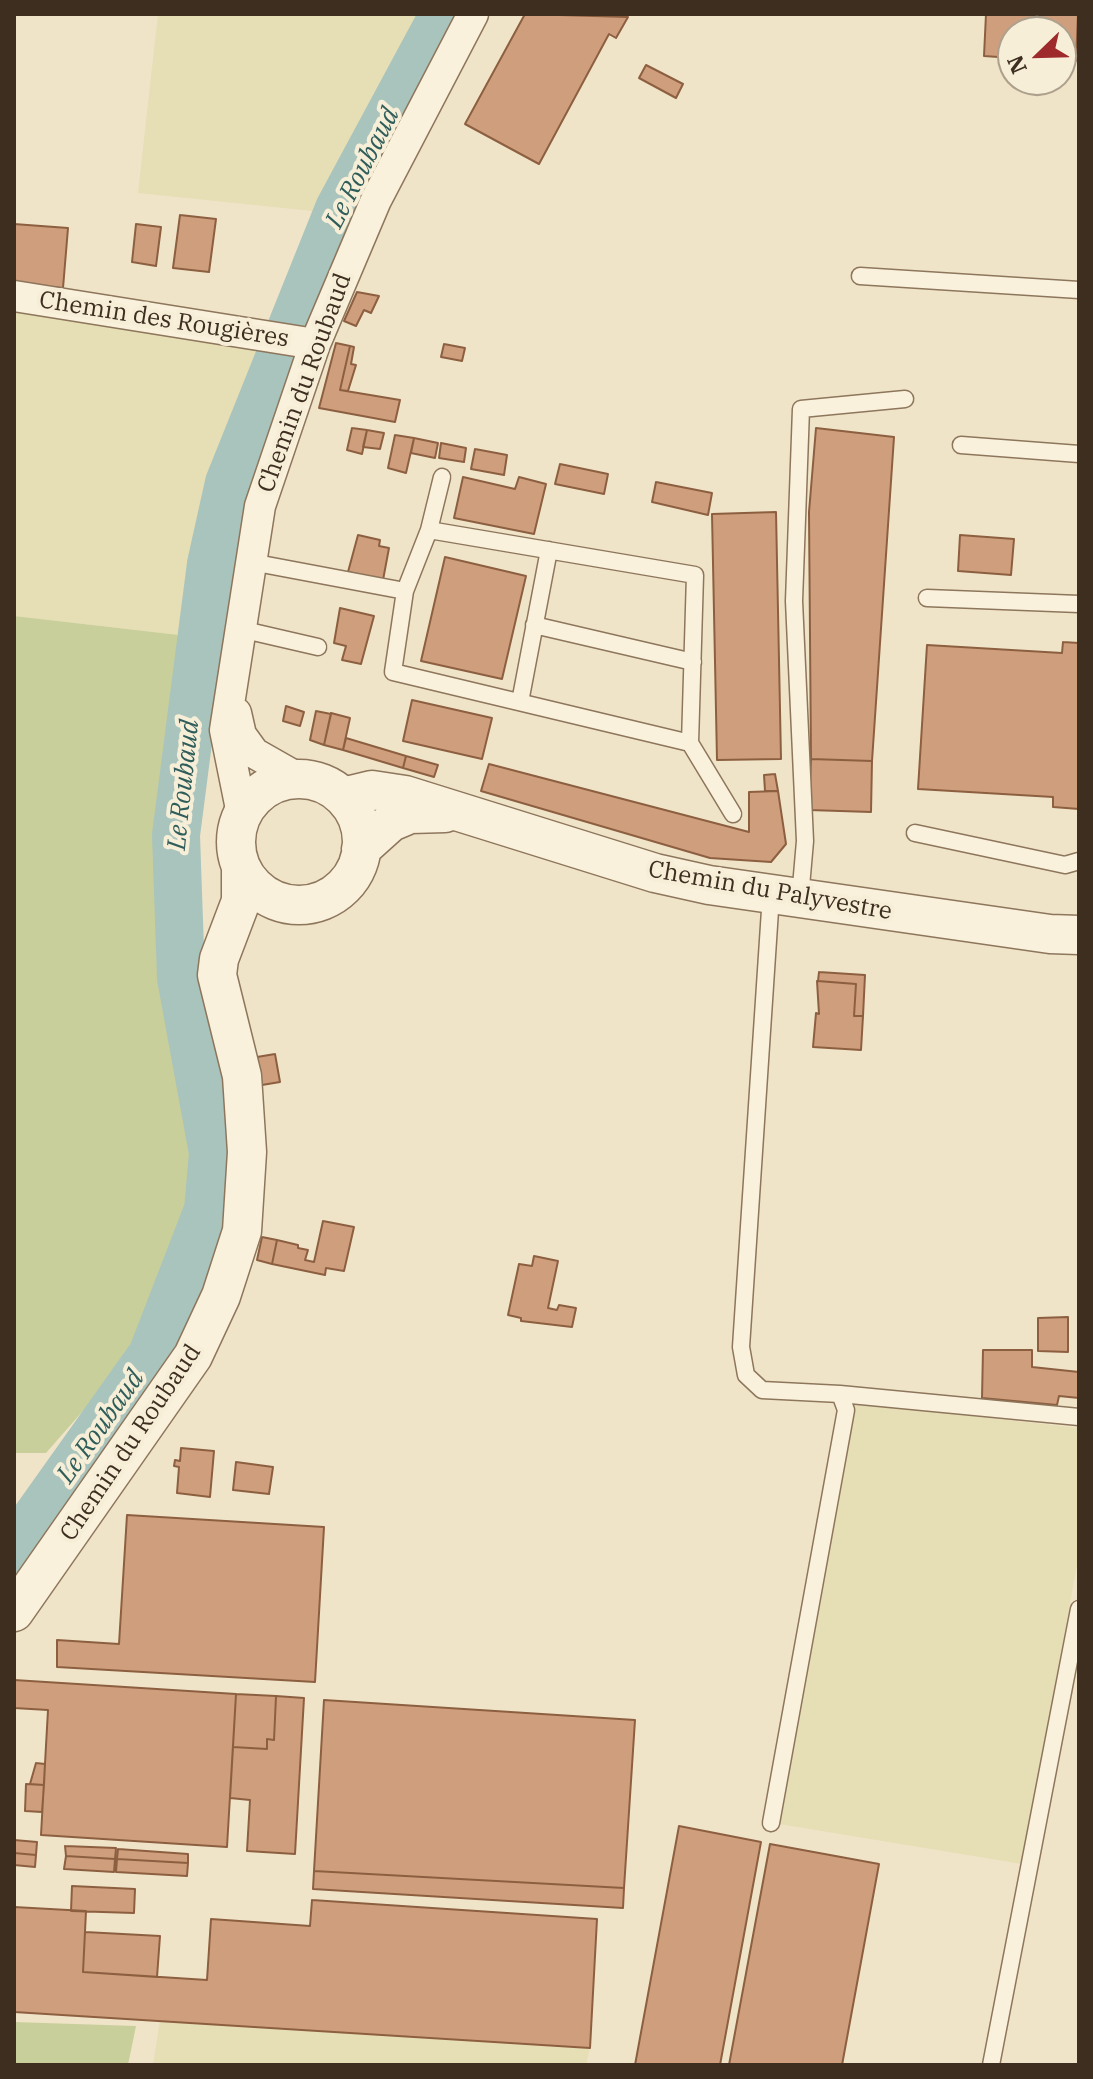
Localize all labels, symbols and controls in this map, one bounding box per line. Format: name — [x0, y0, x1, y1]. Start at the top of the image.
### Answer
north arrow — [997, 16, 1077, 96]
text: N — [1000, 51, 1033, 78]
water label: Le Roubaud — [319, 103, 407, 233]
street label: Chemin du Roubaud — [252, 270, 358, 496]
street label: Chemin des Rougières — [37, 286, 291, 354]
water label: Le Roubaud — [162, 718, 206, 852]
street label: Chemin du Palyvestre — [646, 855, 894, 927]
street label: Chemin du Roubaud — [54, 1339, 208, 1547]
water label: Le Roubaud — [51, 1364, 151, 1490]

